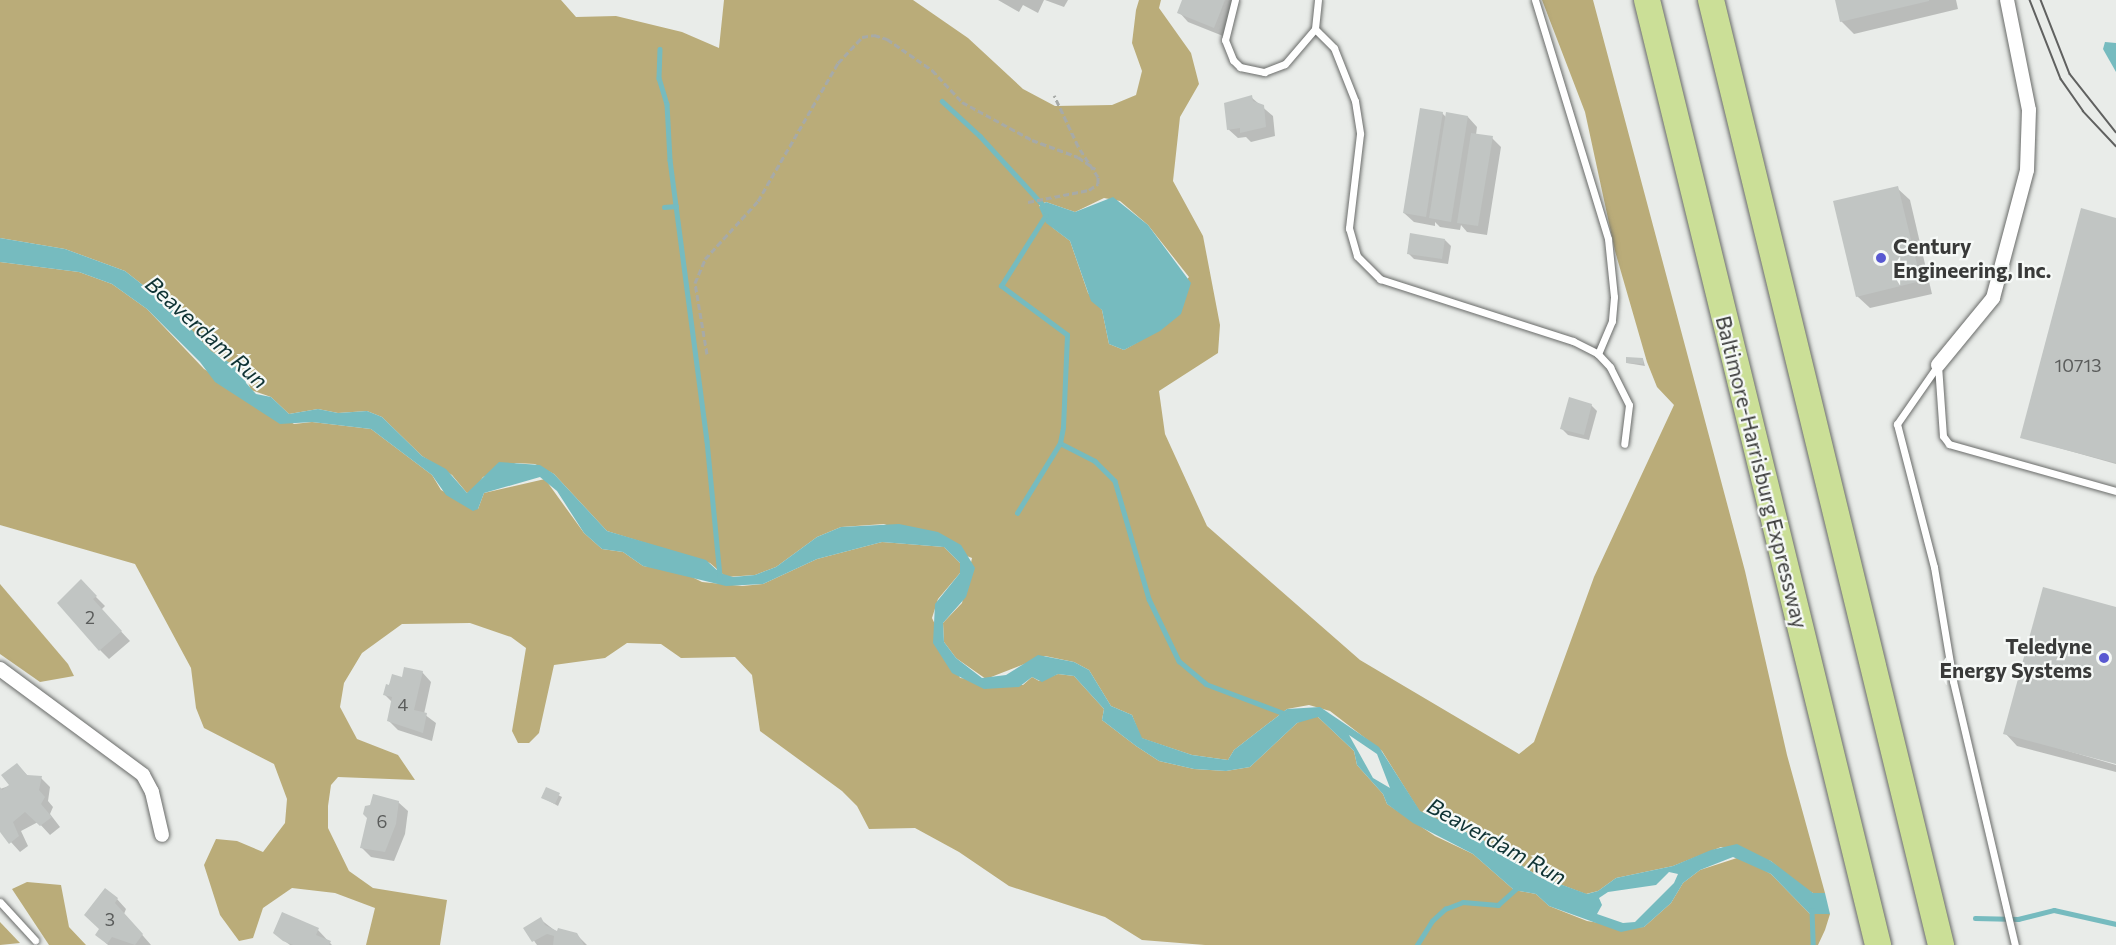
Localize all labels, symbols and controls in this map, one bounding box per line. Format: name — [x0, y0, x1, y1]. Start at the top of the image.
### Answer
place label: Century Engineering, Inc. — [1893, 233, 2051, 283]
marker: Century Engineering, Inc. — [1874, 251, 1888, 265]
water label: Beaverdam Run — [141, 270, 273, 394]
street label: Baltimore-Harrisburg Expressway — [1711, 313, 1813, 631]
house number: 10713 — [2055, 354, 2101, 376]
house number: 2 — [85, 606, 95, 628]
place label: Teledyne Energy Systems — [1940, 633, 2092, 683]
marker: Teledyne Energy Systems — [2097, 651, 2111, 665]
house number: 4 — [398, 693, 408, 715]
water label: Beaverdam Run — [1423, 792, 1571, 890]
house number: 6 — [377, 810, 387, 832]
house number: 3 — [105, 908, 115, 930]

